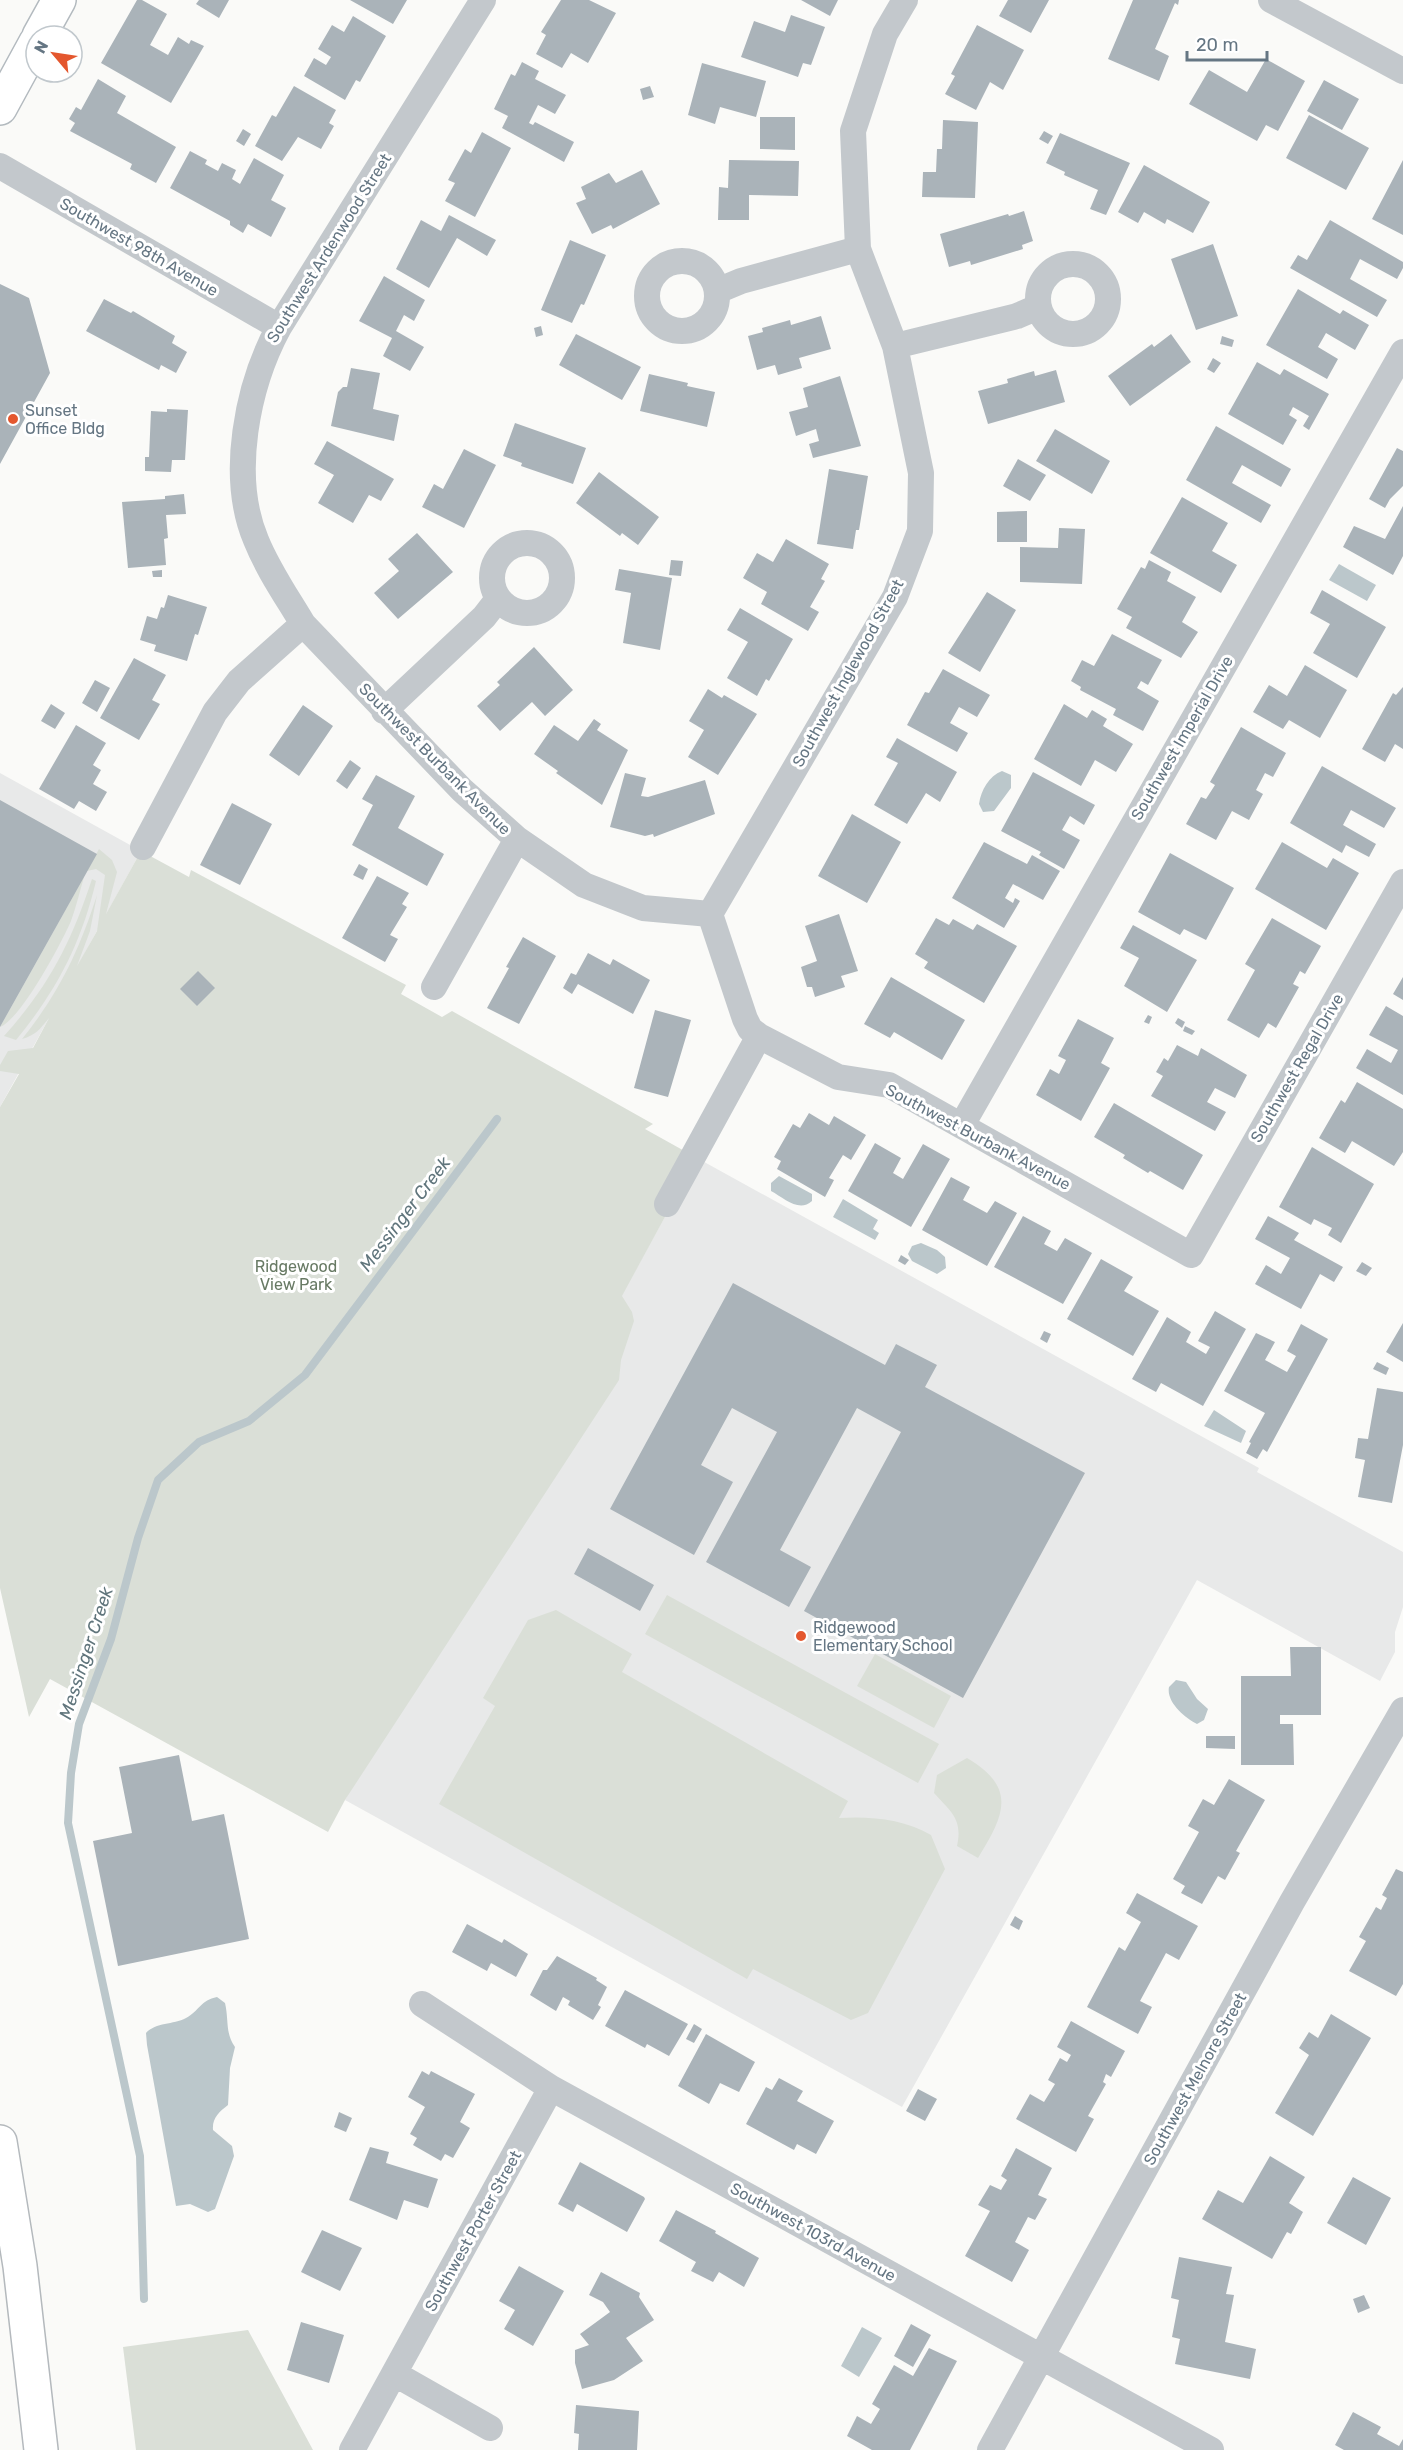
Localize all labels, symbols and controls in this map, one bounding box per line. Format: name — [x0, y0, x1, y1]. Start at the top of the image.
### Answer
north arrow — [24, 24, 84, 84]
scale bar — [1187, 24, 1266, 62]
text: 20 m — [1196, 34, 1238, 56]
text: N — [30, 37, 52, 57]
street label: Southwest Ardenwood Street — [263, 150, 395, 346]
street label: Southwest 98th Avenue — [56, 194, 222, 300]
place label: Sunset Office Bldg — [25, 401, 105, 438]
marker: Sunset Office Bldg — [6, 412, 20, 426]
street label: Southwest Inglewood Street — [788, 576, 908, 770]
street label: Southwest Imperial Drive — [1127, 652, 1237, 824]
street label: Southwest Burbank Avenue — [355, 679, 515, 839]
street label: Southwest Regal Drive — [1247, 990, 1347, 1146]
street label: Southwest Burbank Avenue — [882, 1080, 1074, 1194]
water label: Messinger Creek — [355, 1152, 456, 1276]
park label: Ridgewood View Park — [255, 1257, 337, 1294]
water label: Messinger Creek — [54, 1583, 118, 1722]
place label: Ridgewood Elementary School — [813, 1618, 953, 1655]
marker: Ridgewood Elementary School — [794, 1629, 808, 1643]
street label: Southwest Melnore Street — [1140, 1990, 1250, 2168]
street label: Southwest Porter Street — [421, 2147, 525, 2315]
street label: Southwest 103rd Avenue — [727, 2179, 899, 2285]

